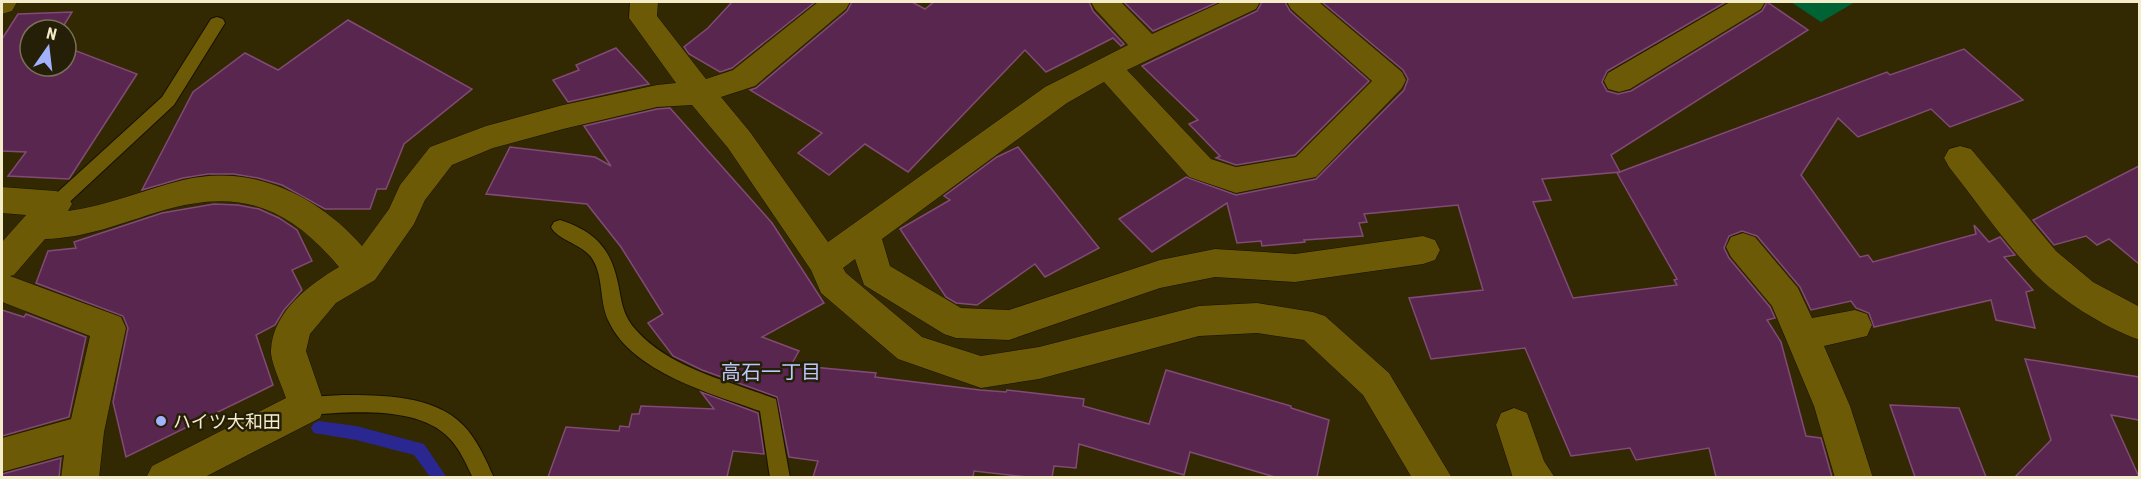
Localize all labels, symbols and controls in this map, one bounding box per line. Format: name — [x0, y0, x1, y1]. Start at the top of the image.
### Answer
north arrow — [18, 18, 78, 78]
text: N — [44, 24, 59, 44]
district label: 高石一丁目 — [721, 360, 821, 384]
place label: ハイツ大和田 — [173, 411, 281, 432]
marker: ハイツ大和田 — [154, 414, 168, 428]

